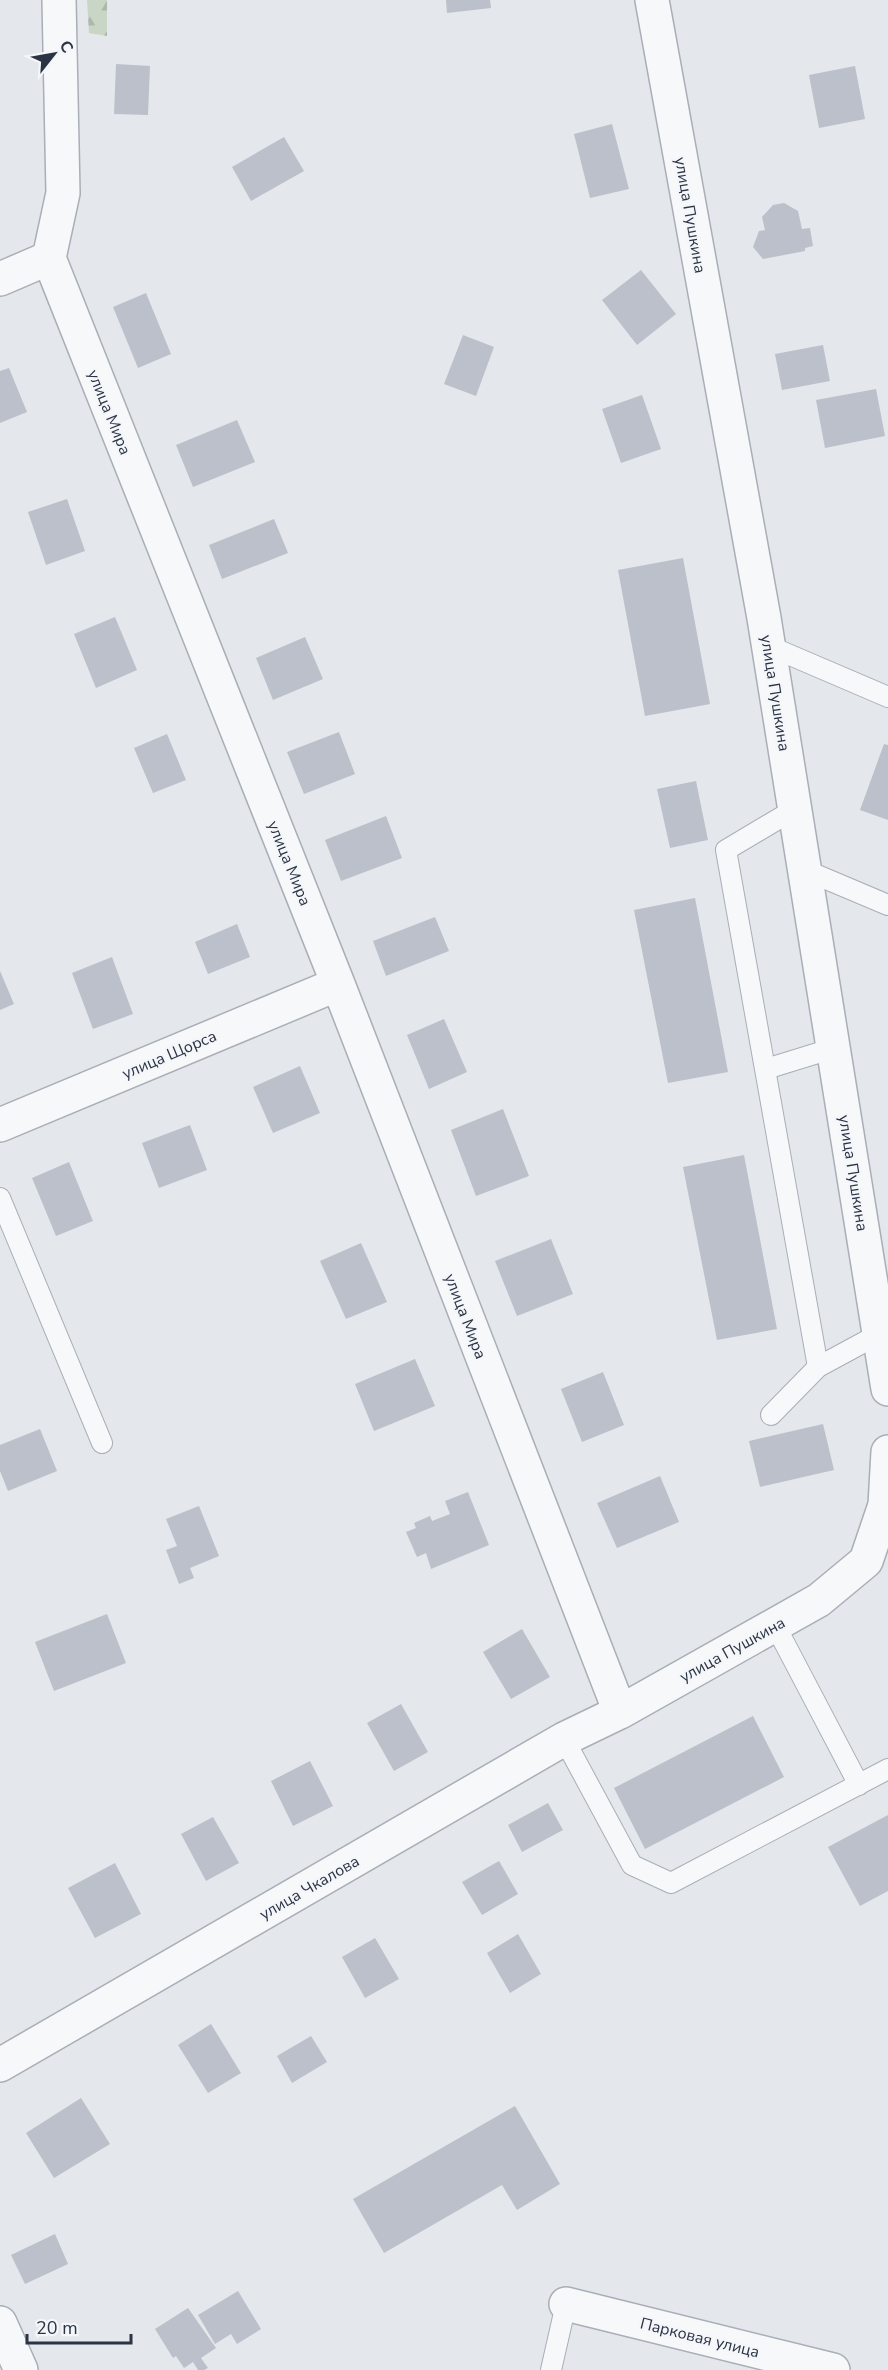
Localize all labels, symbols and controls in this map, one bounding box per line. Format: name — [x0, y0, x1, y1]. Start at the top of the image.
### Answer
north arrow — [24, 24, 84, 84]
text: С — [54, 36, 78, 57]
street label: улица Пушкина — [669, 155, 711, 275]
street label: улица Мира — [82, 367, 136, 458]
street label: улица Пушкина — [755, 633, 795, 753]
street label: улица Мира — [262, 818, 316, 909]
street label: улица Щорса — [119, 1025, 220, 1085]
street label: улица Пушкина — [833, 1113, 873, 1233]
street label: улица Мира — [439, 1270, 491, 1362]
street label: улица Пушкина — [676, 1612, 789, 1688]
street label: улица Чкалова — [255, 1850, 364, 1925]
scale bar — [27, 2307, 130, 2345]
street label: Парковая улица — [638, 2312, 762, 2363]
text: 20 m — [36, 2316, 78, 2340]

